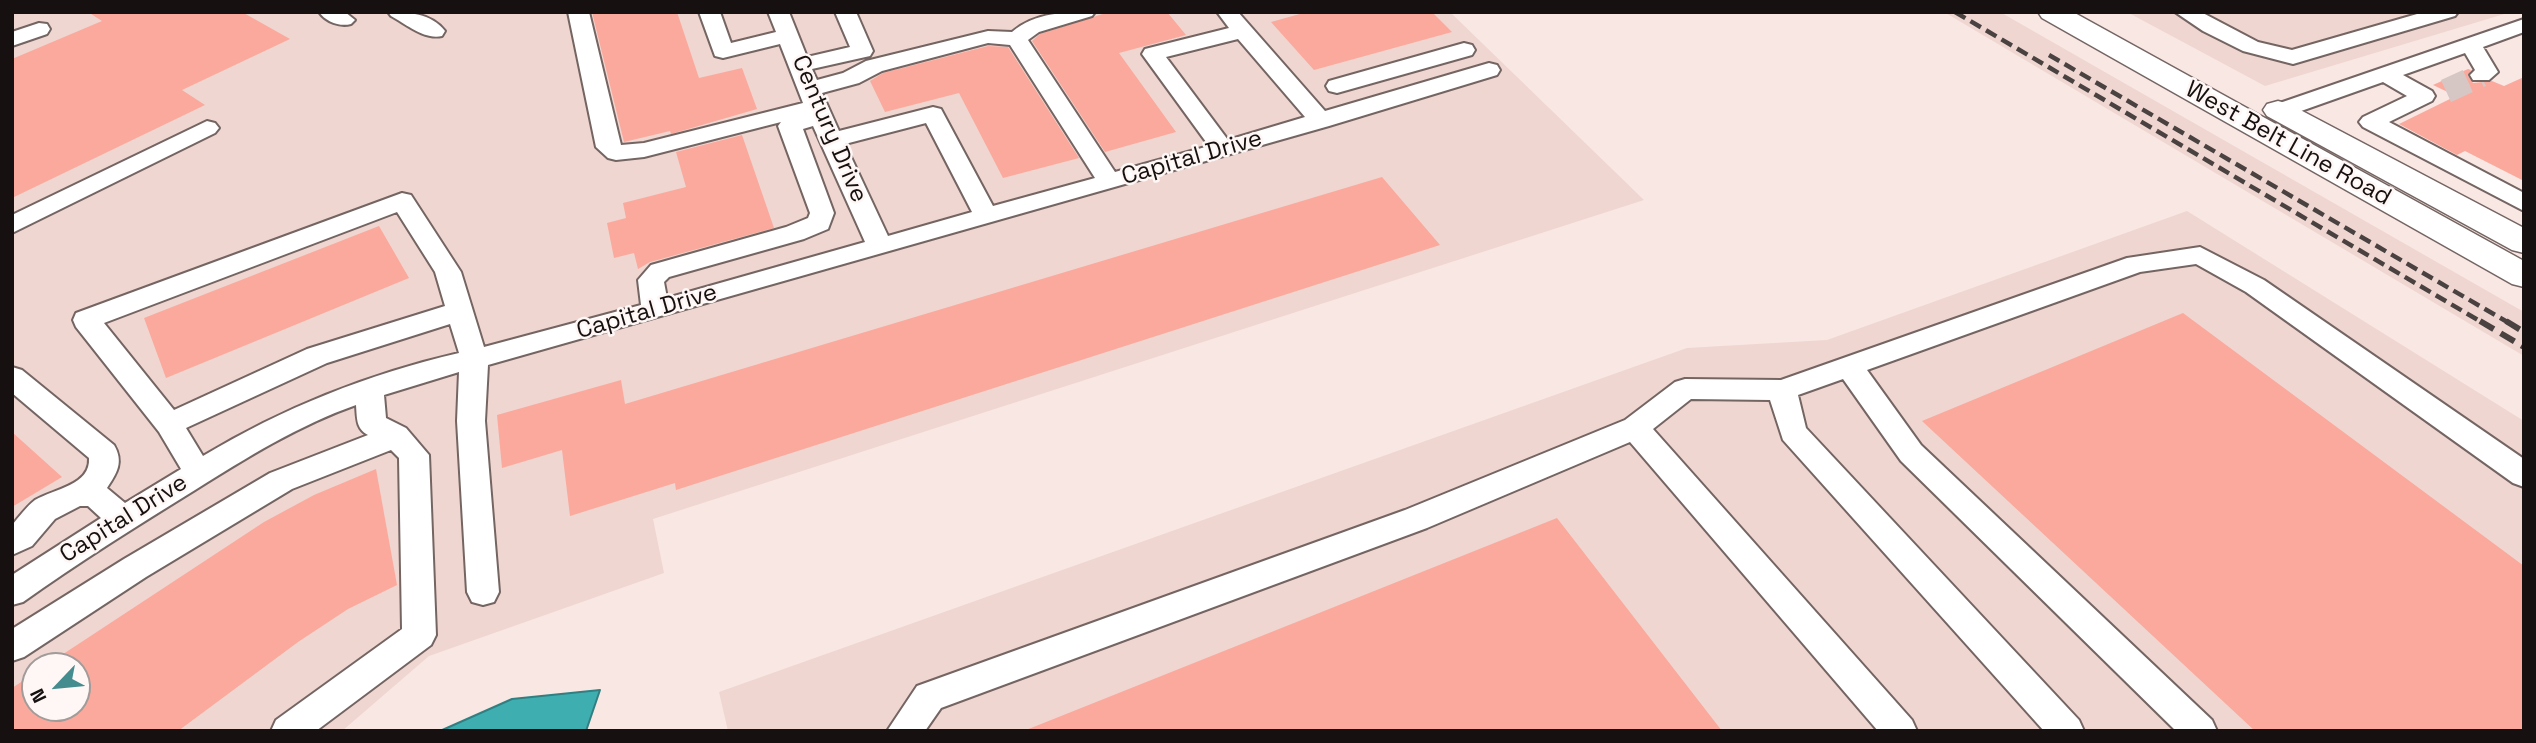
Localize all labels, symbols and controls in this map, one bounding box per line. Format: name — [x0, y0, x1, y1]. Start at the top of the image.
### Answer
street label: Century Drive — [785, 51, 873, 207]
street label: West Belt Line Road — [2180, 76, 2396, 212]
street label: Capital Drive — [1118, 124, 1266, 192]
street label: Capital Drive — [573, 278, 721, 346]
street label: Capital Drive — [55, 468, 193, 570]
north arrow — [21, 652, 91, 722]
text: N — [24, 684, 53, 707]

